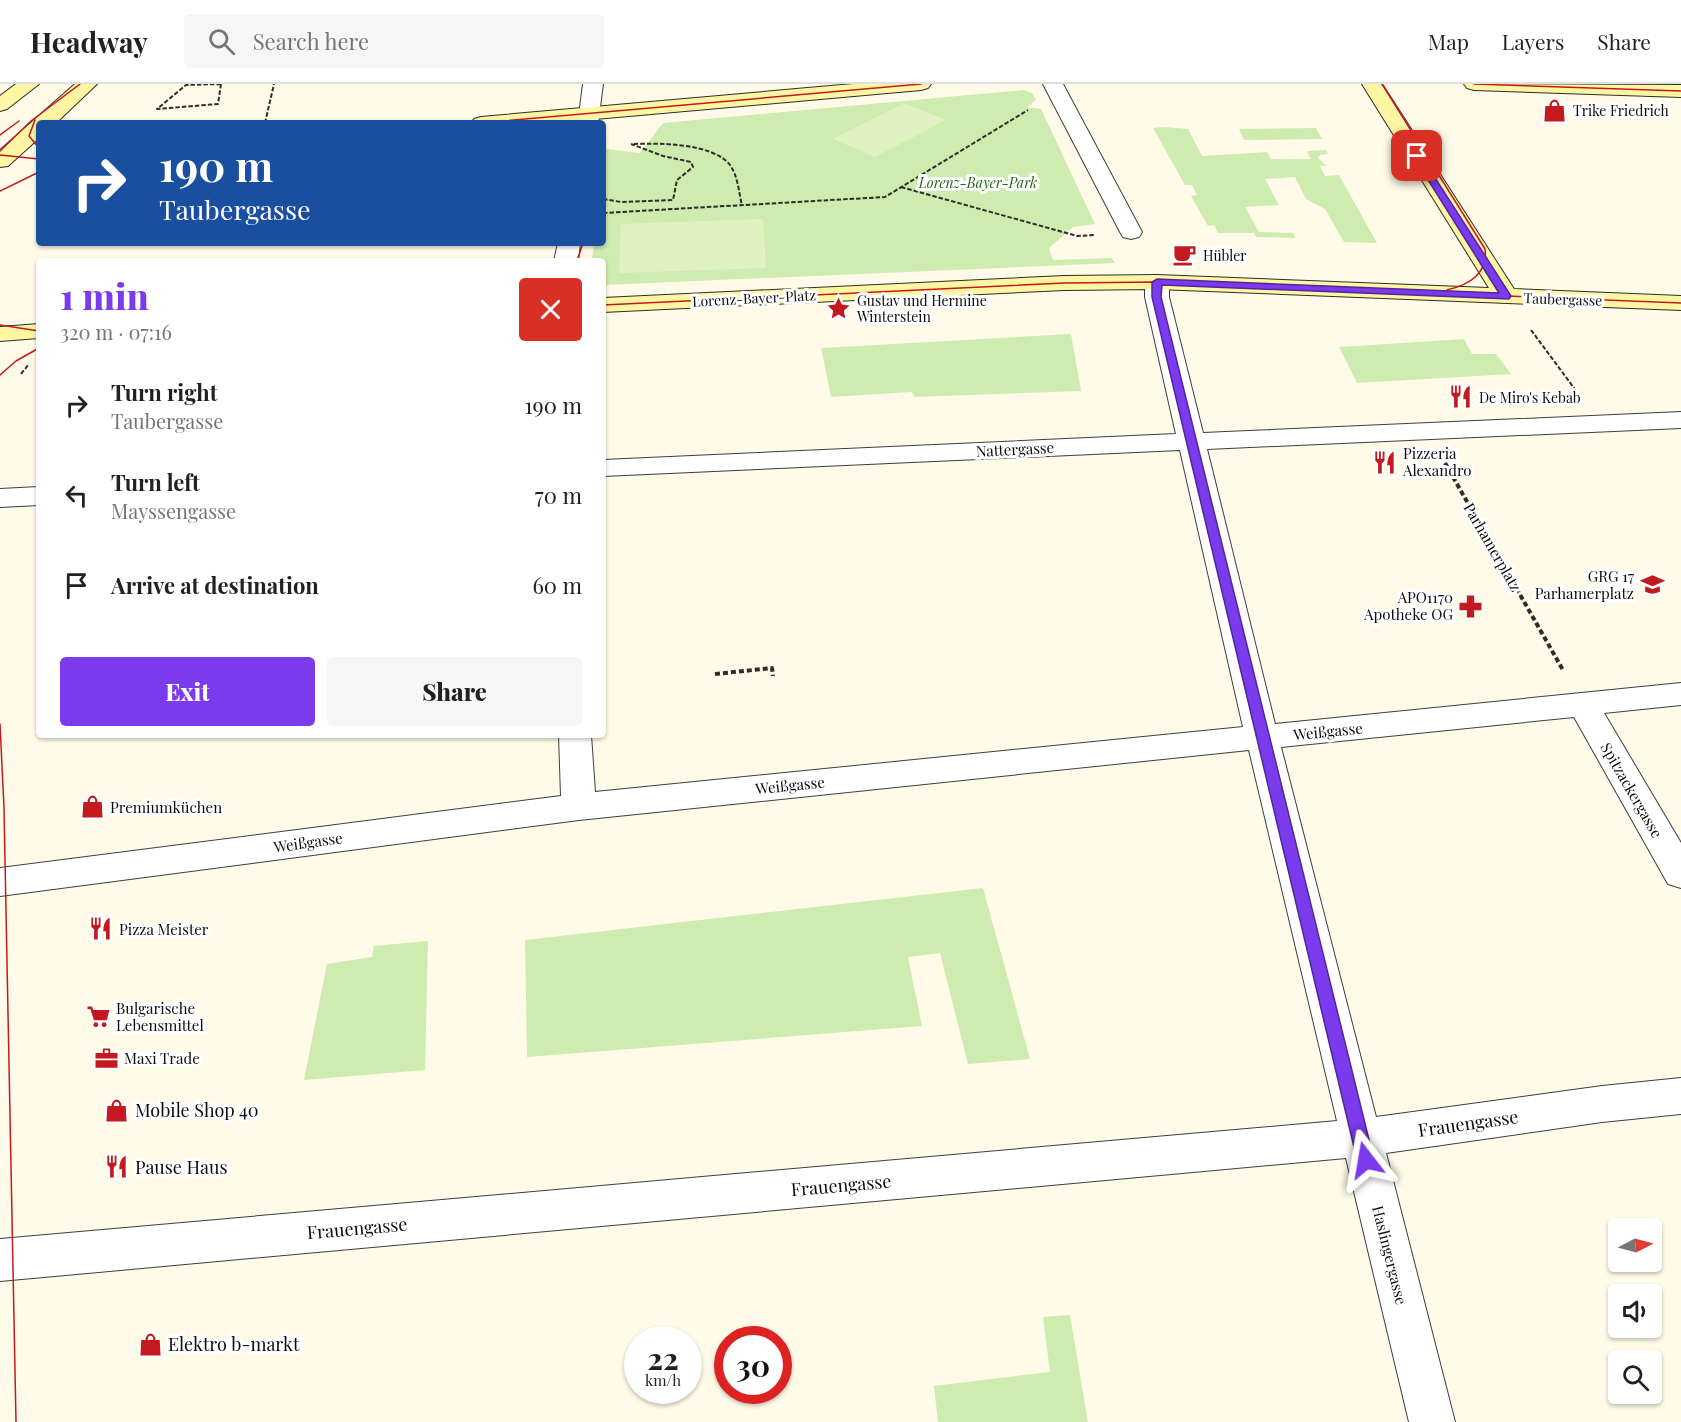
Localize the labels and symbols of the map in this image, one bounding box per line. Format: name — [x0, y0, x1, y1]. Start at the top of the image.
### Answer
shop icon: Trike Friedrich — [1542, 97, 1568, 123]
place label: Trike Friedrich — [1573, 101, 1670, 120]
pin — [1391, 130, 1442, 181]
park label: Lorenz-Bayer-Park — [918, 173, 1037, 192]
cafe icon: Hübler — [1172, 242, 1198, 268]
place label: Hübler — [1203, 246, 1247, 265]
street label: Lorenz-Bayer-Platz — [692, 285, 817, 311]
street label: Taubergasse — [1523, 288, 1603, 310]
place label: Gustav und Hermine Winterstein — [856, 291, 987, 326]
place icon: Gustav und Hermine Winterstein — [826, 295, 852, 321]
restaurant icon: De Miro's Kebab — [1448, 384, 1474, 410]
place label: De Miro's Kebab — [1479, 388, 1581, 407]
street label: Nattergasse — [975, 437, 1055, 461]
place label: Pizzeria Alexandro — [1402, 443, 1472, 480]
restaurant icon: Pizzeria Alexandro — [1372, 449, 1398, 475]
street label: Parhamerplatz — [1460, 499, 1526, 595]
place label: GRG 17 Parhamerplatz — [1535, 566, 1634, 603]
school or university icon: GRG 17 Parhamerplatz — [1639, 572, 1665, 598]
place label: APO1170 Apotheke OG — [1363, 587, 1453, 624]
pharmacy icon: APO1170 Apotheke OG — [1458, 593, 1484, 619]
street label: Weißgasse — [1291, 717, 1364, 745]
street label: Spitzackergasse — [1597, 739, 1667, 841]
street label: Weißgasse — [753, 771, 826, 799]
shop icon: Premiumküchen — [79, 794, 105, 820]
place label: Premiumküchen — [110, 797, 222, 817]
street label: Weißgasse — [271, 827, 344, 857]
restaurant icon: Pizza Meister — [88, 916, 114, 942]
place label: Pizza Meister — [119, 919, 209, 939]
place label: Bulgarische Lebensmittel — [116, 998, 204, 1035]
supermarket icon: Bulgarische Lebensmittel — [85, 1004, 111, 1030]
office icon: Maxi Trade — [93, 1045, 119, 1071]
place label: Maxi Trade — [124, 1048, 200, 1068]
shop icon: Mobile Shop 40 — [104, 1097, 130, 1123]
place label: Mobile Shop 40 — [135, 1098, 259, 1122]
street label: Frauengasse — [1416, 1104, 1520, 1142]
position arrow — [1334, 1128, 1398, 1192]
restaurant icon: Pause Haus — [104, 1154, 130, 1180]
place label: Pause Haus — [135, 1155, 227, 1179]
street label: Frauengasse — [790, 1169, 892, 1201]
street label: Haslingergasse — [1368, 1203, 1412, 1307]
street label: Frauengasse — [306, 1212, 408, 1244]
north arrow — [1608, 1218, 1662, 1272]
speed limit sign: 30 — [714, 1326, 792, 1404]
shop icon: Elektro b-markt — [137, 1331, 163, 1357]
place label: Elektro b-markt — [168, 1332, 300, 1356]

